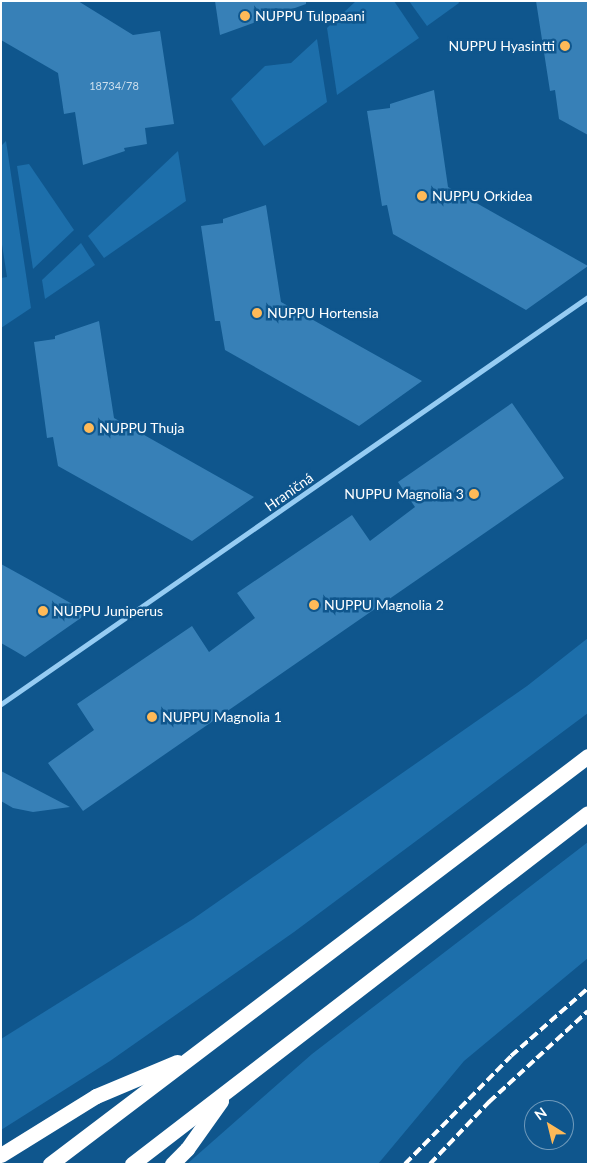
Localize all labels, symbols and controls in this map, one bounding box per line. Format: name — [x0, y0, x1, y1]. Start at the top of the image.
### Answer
place label: NUPPU Tulppaani — [255, 8, 365, 24]
marker: NUPPU Tulppaani — [239, 10, 251, 22]
place label: NUPPU Hyasintti — [449, 38, 555, 54]
marker: NUPPU Hyasintti — [559, 40, 571, 52]
house number: 18734/78 — [89, 79, 139, 93]
place label: NUPPU Orkidea — [432, 188, 533, 204]
marker: NUPPU Orkidea — [416, 190, 428, 202]
place label: NUPPU Hortensia — [267, 305, 379, 321]
marker: NUPPU Hortensia — [251, 307, 263, 319]
place label: NUPPU Thuja — [99, 420, 185, 436]
marker: NUPPU Thuja — [83, 422, 95, 434]
street label: Hraničná — [262, 469, 316, 515]
place label: NUPPU Magnolia 3 — [344, 486, 464, 502]
marker: NUPPU Magnolia 3 — [468, 488, 480, 500]
place label: NUPPU Magnolia 2 — [324, 597, 444, 613]
marker: NUPPU Magnolia 2 — [308, 599, 320, 611]
place label: NUPPU Juniperus — [53, 603, 164, 619]
marker: NUPPU Juniperus — [37, 605, 49, 617]
place label: NUPPU Magnolia 1 — [162, 709, 282, 725]
marker: NUPPU Magnolia 1 — [146, 711, 158, 723]
north arrow — [524, 1100, 574, 1150]
text: N — [531, 1103, 550, 1123]

